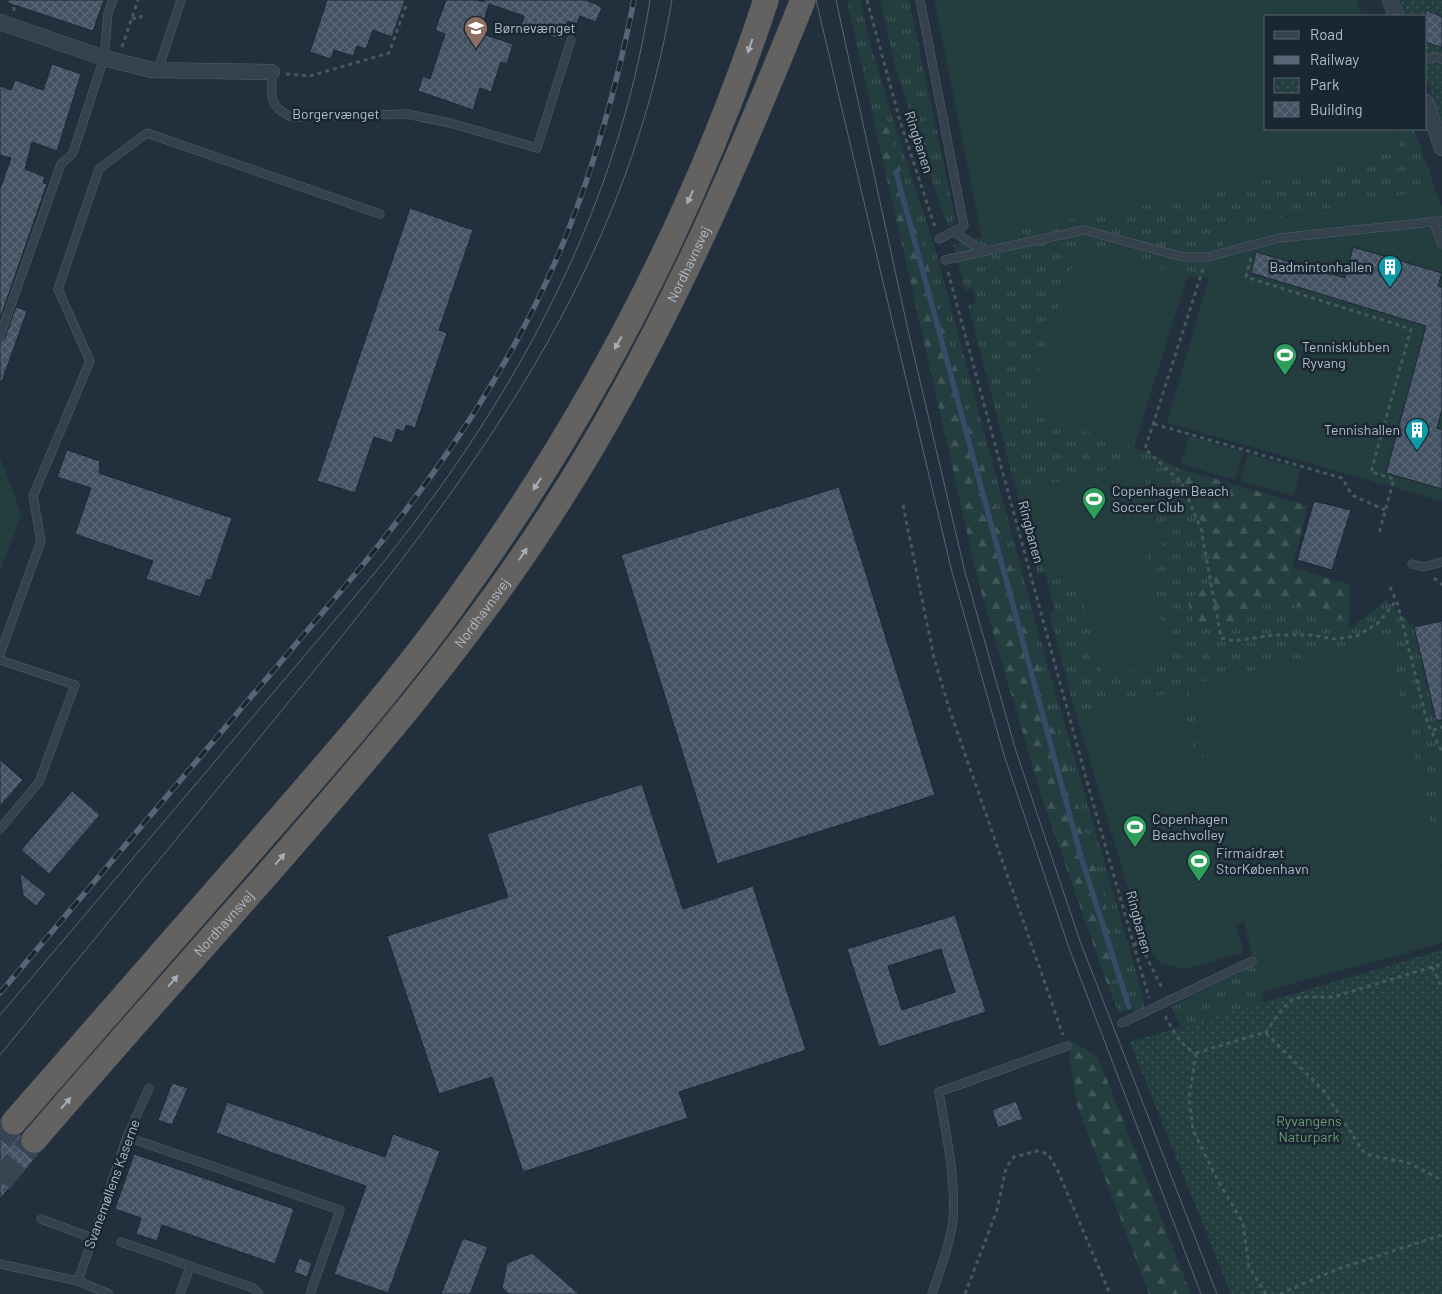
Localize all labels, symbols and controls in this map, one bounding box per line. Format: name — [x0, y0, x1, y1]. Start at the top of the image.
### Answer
school or university icon: Børnevænget — [463, 15, 489, 49]
legend — [1264, 15, 1427, 130]
place label: Børnevænget — [494, 19, 576, 36]
text: Road — [1310, 25, 1343, 43]
one-way arrow — [746, 39, 754, 54]
text: Railway — [1310, 50, 1359, 68]
text: Park — [1310, 75, 1340, 93]
text: Building — [1310, 100, 1363, 118]
street label: Borgervænget — [292, 105, 380, 122]
street label: Ringbanen — [901, 109, 938, 175]
one-way arrow — [685, 190, 693, 204]
street label: Nordhavnsvej — [663, 223, 714, 305]
building icon: Badmintonhallen — [1377, 254, 1403, 288]
place label: Badmintonhallen — [1270, 258, 1372, 275]
one-way arrow — [614, 336, 623, 350]
place label: Tennisklubben Ryvang — [1302, 338, 1390, 371]
sports icon: Tennisklubben Ryvang — [1272, 342, 1298, 376]
building icon: Tennishallen — [1404, 417, 1430, 451]
place label: Tennishallen — [1324, 421, 1400, 438]
one-way arrow — [532, 477, 542, 490]
place label: Copenhagen Beach Soccer Club — [1112, 482, 1229, 515]
sports icon: Copenhagen Beach Soccer Club — [1081, 486, 1107, 520]
street label: Ringbanen — [1015, 499, 1048, 565]
one-way arrow — [518, 547, 528, 561]
street label: Nordhavnsvej — [450, 574, 513, 651]
place label: Copenhagen Beachvolley — [1152, 810, 1228, 843]
sports icon: Copenhagen Beachvolley — [1122, 814, 1148, 848]
place label: Firmaidræt StorKøbenhavn — [1216, 844, 1309, 877]
sports icon: Firmaidræt StorKøbenhavn — [1186, 848, 1212, 882]
one-way arrow — [275, 853, 286, 866]
street label: Nordhavnsvej — [190, 887, 257, 960]
street label: Ringbanen — [1123, 889, 1156, 955]
one-way arrow — [167, 975, 178, 987]
one-way arrow — [60, 1097, 71, 1109]
park label: Ryvangens Naturpark — [1276, 1112, 1342, 1145]
street label: Svanemøllens Kaserne — [80, 1117, 143, 1251]

